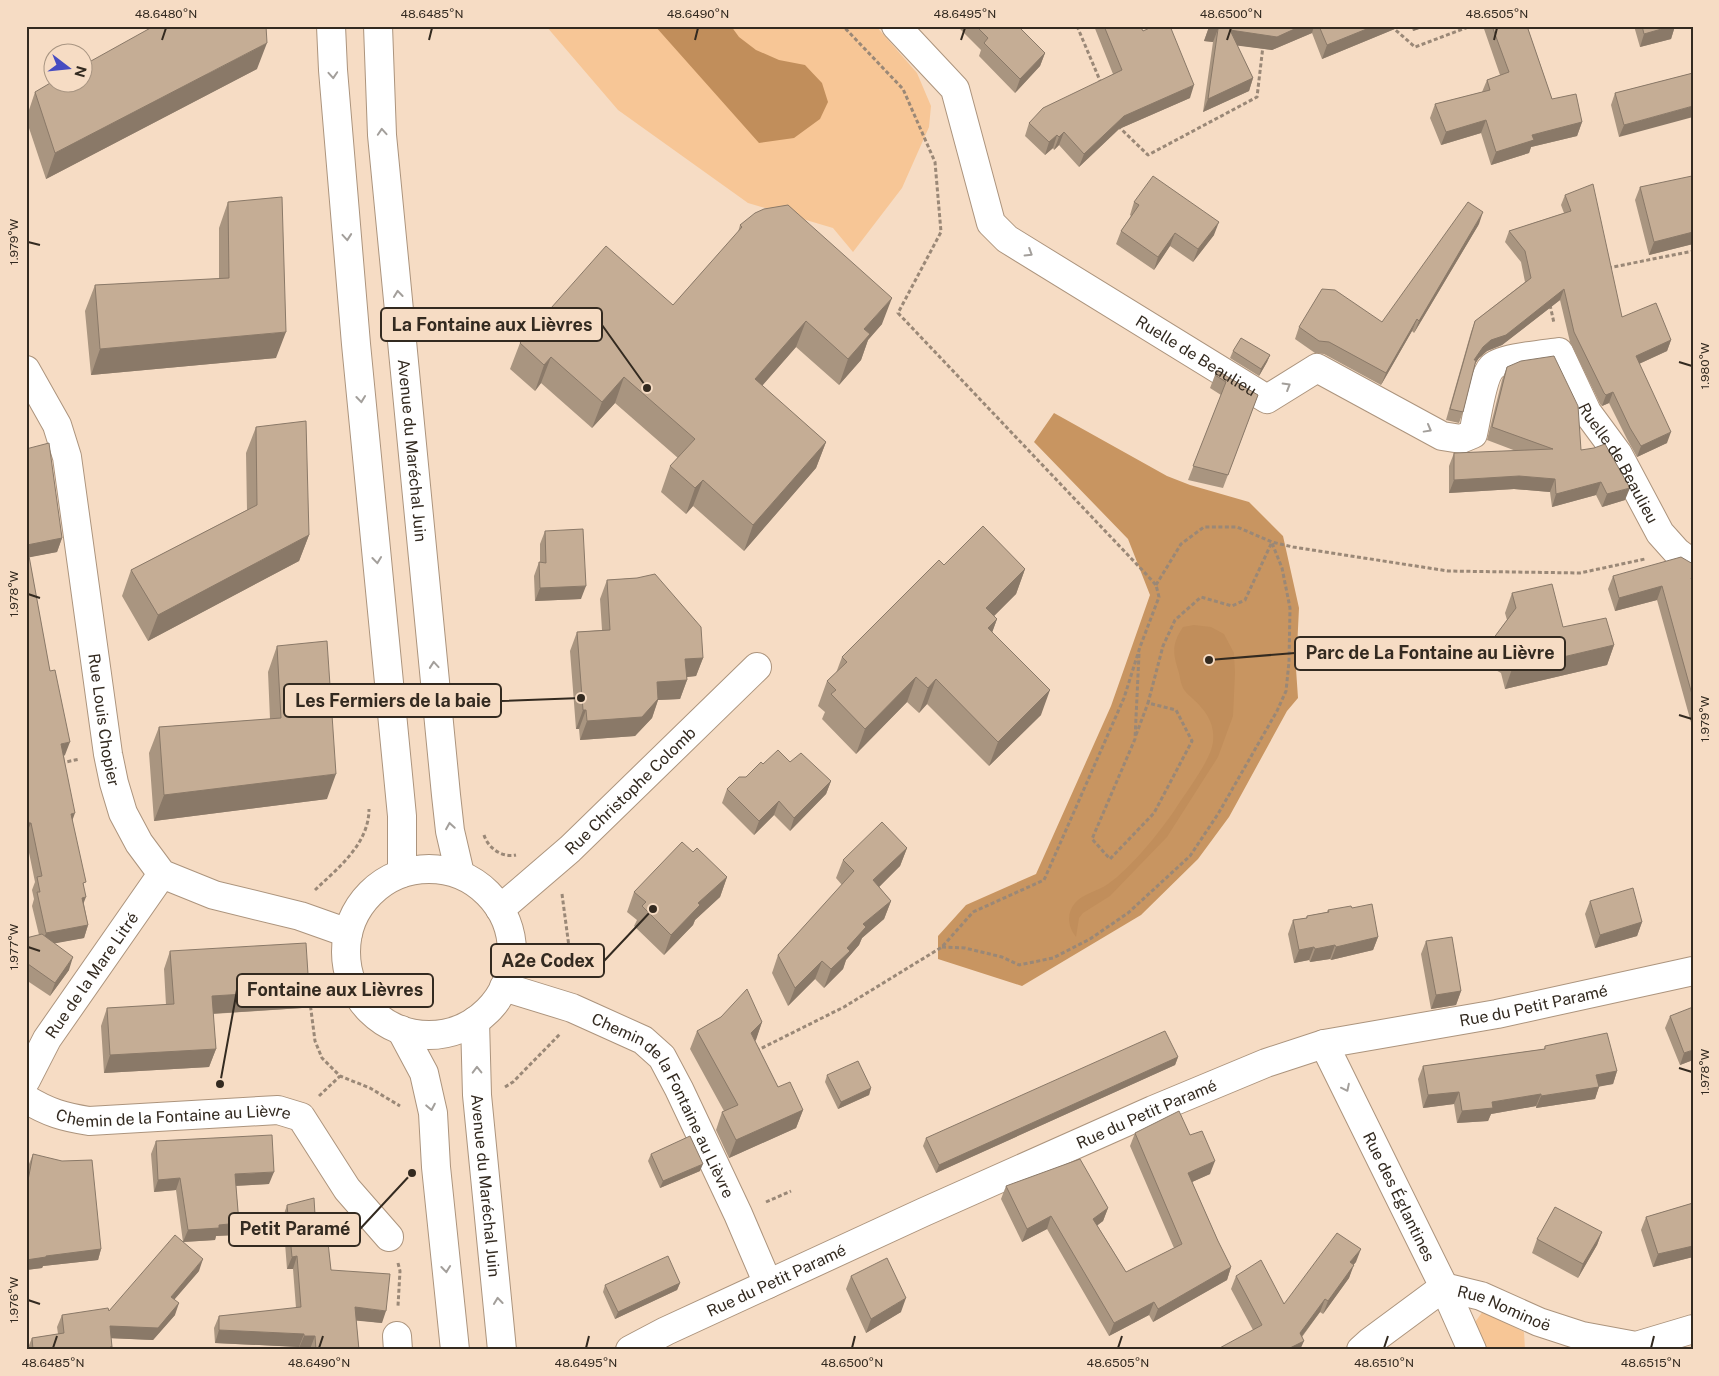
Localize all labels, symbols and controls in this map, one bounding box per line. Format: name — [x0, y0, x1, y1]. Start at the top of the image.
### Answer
text: 48.6480°N — [135, 7, 197, 21]
text: 48.6485°N — [400, 7, 464, 21]
text: 48.6490°N — [667, 7, 729, 21]
text: 48.6495°N — [934, 7, 996, 21]
text: 48.6500°N — [1200, 7, 1262, 21]
text: 48.6505°N — [1466, 7, 1528, 21]
north arrow — [42, 42, 92, 92]
text: N — [71, 64, 90, 79]
one-way arrow — [327, 71, 338, 79]
one-way arrow — [377, 128, 388, 136]
text: 1.979°W — [7, 218, 21, 265]
one-way arrow — [341, 233, 352, 241]
one-way arrow — [1023, 246, 1032, 256]
one-way arrow — [393, 290, 404, 298]
callout: La Fontaine aux Lièvres — [381, 308, 602, 341]
street label: Ruelle de Beaulieu — [1132, 311, 1260, 400]
text: La Fontaine aux Lièvres — [392, 314, 592, 335]
text: 1.980°W — [1698, 342, 1712, 390]
street label: Avenue du Maréchal Juin — [394, 358, 431, 543]
one-way arrow — [1281, 383, 1290, 393]
one-way arrow — [355, 395, 366, 403]
street label: Ruelle de Beaulieu — [1574, 400, 1662, 526]
one-way arrow — [1423, 423, 1432, 433]
one-way arrow — [371, 557, 382, 565]
text: 1.978°W — [7, 570, 21, 617]
callout: Parc de La Fontaine au Lièvre — [1295, 637, 1565, 670]
text: Parc de La Fontaine au Lièvre — [1305, 642, 1555, 663]
street label: Rue Louis Chopier — [85, 652, 124, 788]
one-way arrow — [429, 660, 440, 668]
callout: Les Fermiers de la baie — [284, 684, 501, 717]
text: Les Fermiers de la baie — [295, 690, 491, 711]
text: 1.979°W — [1698, 695, 1712, 742]
street label: Rue Christophe Colomb — [561, 723, 699, 858]
one-way arrow — [445, 822, 456, 830]
street label: Rue de la Mare Litré — [41, 908, 142, 1042]
text: 1.977°W — [7, 923, 21, 970]
callout: A2e Codex — [491, 944, 604, 977]
text: A2e Codex — [501, 950, 595, 971]
callout: Fontaine aux Lièvres — [237, 974, 433, 1007]
text: Fontaine aux Lièvres — [247, 979, 423, 1000]
street label: Rue du Petit Paramé — [1458, 980, 1609, 1030]
street label: Chemin de la Fontaine au Lièvre — [589, 1009, 738, 1201]
text: 1.978°W — [1698, 1048, 1712, 1095]
one-way arrow — [472, 1065, 482, 1073]
street label: Rue du Petit Paramé — [1073, 1075, 1219, 1152]
one-way arrow — [1340, 1083, 1350, 1092]
street label: Avenue du Maréchal Juin — [467, 1093, 504, 1278]
street label: Chemin de la Fontaine au Lièvre — [54, 1100, 294, 1131]
one-way arrow — [426, 1103, 436, 1111]
street label: Rue des Églantines — [1359, 1129, 1439, 1264]
callout: Petit Paramé — [229, 1213, 360, 1246]
text: Petit Paramé — [240, 1218, 350, 1239]
street label: Rue du Petit Paramé — [704, 1240, 849, 1320]
one-way arrow — [440, 1265, 451, 1273]
text: 1.976°W — [7, 1276, 21, 1323]
street label: Rue Nominoë — [1456, 1281, 1553, 1335]
one-way arrow — [493, 1297, 504, 1305]
text: 48.6485°N — [21, 1356, 85, 1370]
text: 48.6490°N — [288, 1356, 350, 1370]
text: 48.6495°N — [555, 1356, 617, 1370]
text: 48.6500°N — [821, 1356, 883, 1370]
text: 48.6505°N — [1087, 1356, 1149, 1370]
text: 48.6510°N — [1354, 1356, 1414, 1370]
text: 48.6515°N — [1621, 1356, 1681, 1370]

